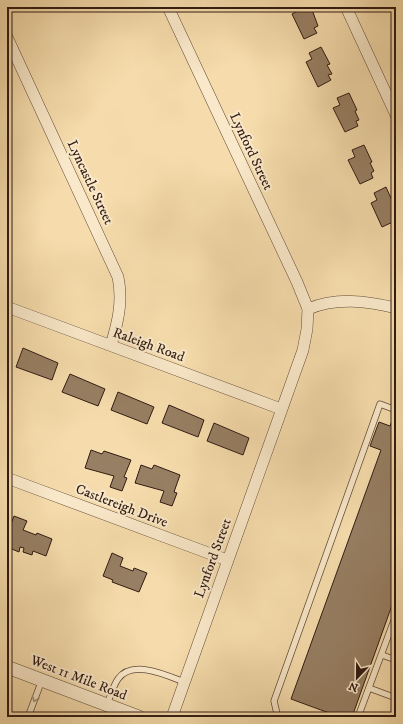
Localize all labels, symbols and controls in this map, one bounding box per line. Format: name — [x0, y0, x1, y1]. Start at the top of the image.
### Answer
street label: Lynford Street — [225, 110, 277, 193]
street label: Lyncastle Street — [63, 137, 118, 228]
street label: Raleigh Road — [110, 324, 187, 366]
street label: Castlereigh Drive — [73, 480, 170, 532]
street label: Lynford Street — [190, 516, 236, 601]
street label: West 11 Mile Road — [27, 651, 129, 705]
north arrow — [337, 658, 377, 698]
text: N — [347, 678, 360, 695]
one-way arrow — [31, 695, 39, 702]

